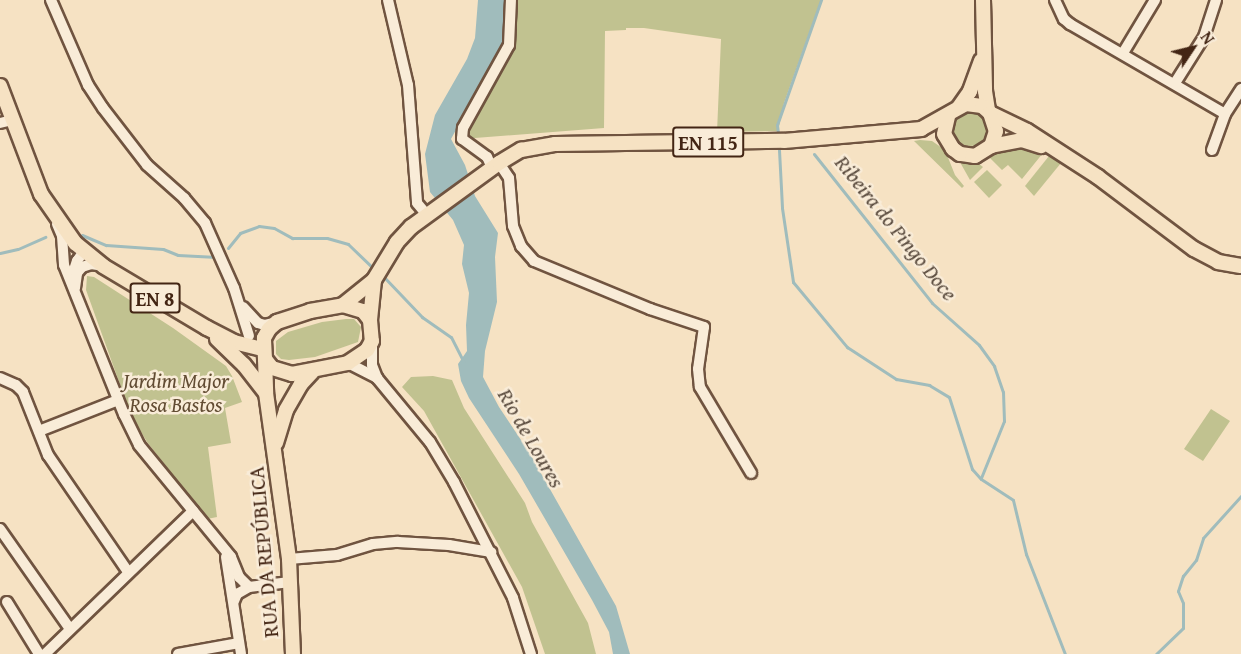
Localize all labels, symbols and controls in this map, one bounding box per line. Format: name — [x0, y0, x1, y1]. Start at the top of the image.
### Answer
north arrow — [1163, 18, 1223, 78]
text: N — [1195, 26, 1221, 49]
road number: EN 115 — [672, 125, 744, 159]
water label: Ribeira do Pingo Doce — [829, 150, 963, 306]
road number: EN 8 — [130, 281, 180, 315]
park label: Jardim Major Rosa Bastos — [123, 368, 229, 418]
water label: Rio de Loures — [492, 384, 570, 492]
street label: RUA DA REPÚBLICA — [244, 465, 284, 639]

